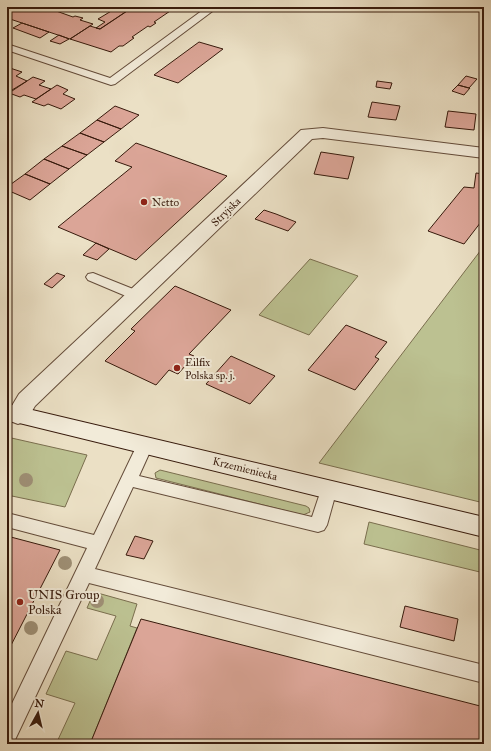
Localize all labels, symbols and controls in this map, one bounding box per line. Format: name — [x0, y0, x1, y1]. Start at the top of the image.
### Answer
street label: Stryjska — [209, 195, 244, 229]
place label: Netto — [152, 196, 180, 209]
marker: Netto — [139, 197, 149, 207]
place label: Eilfix Polska sp. j. — [185, 356, 235, 382]
marker: Eilfix Polska sp. j. — [172, 363, 182, 373]
street label: Krzemieniecka — [211, 455, 279, 483]
place label: UNIS Group Polska — [28, 587, 100, 618]
marker: UNIS Group Polska — [15, 597, 25, 607]
north arrow — [18, 693, 58, 733]
text: N — [34, 697, 46, 711]

